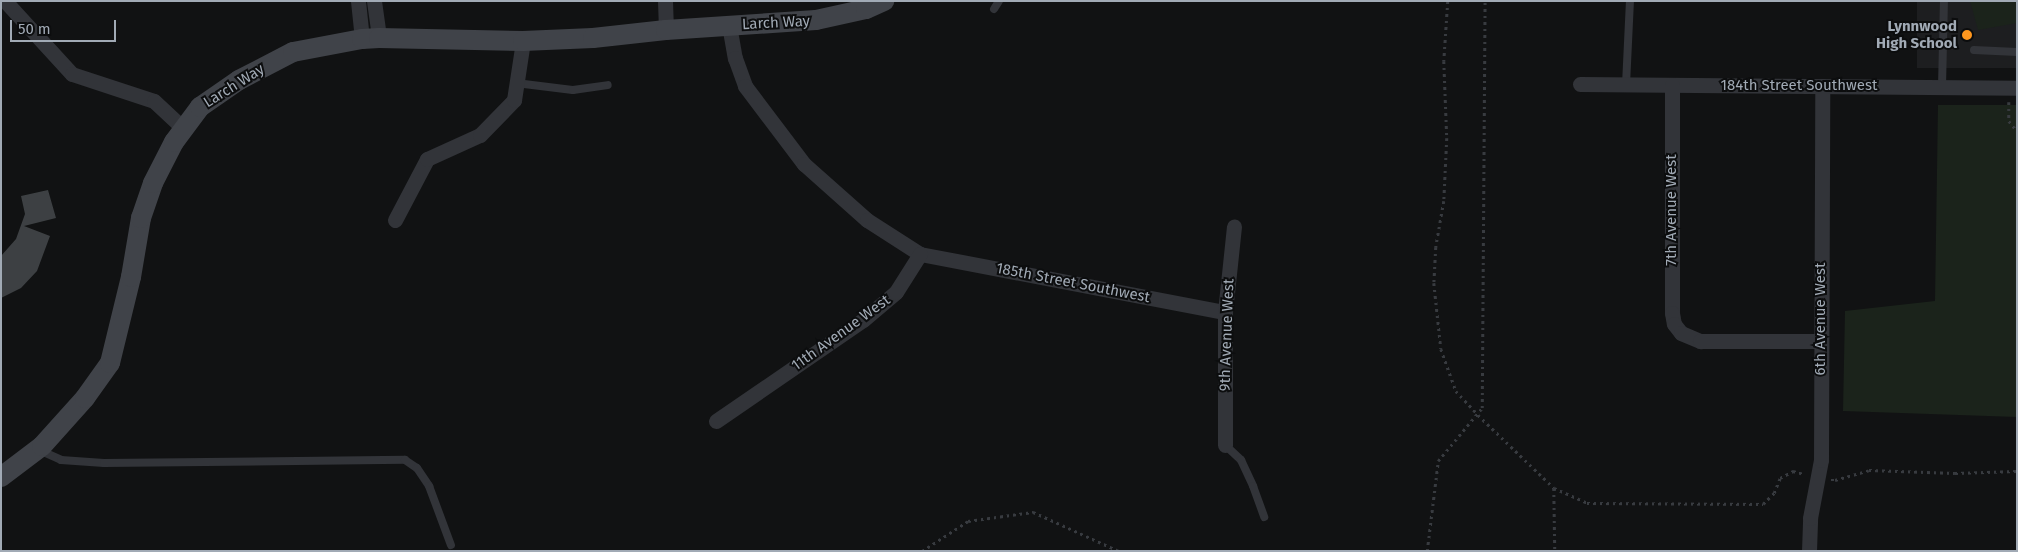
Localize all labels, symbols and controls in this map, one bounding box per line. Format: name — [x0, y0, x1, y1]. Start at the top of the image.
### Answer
scale bar — [12, 10, 119, 42]
street label: Larch Way — [742, 12, 810, 34]
place label: Lynnwood High School — [1876, 17, 1957, 52]
text: 50 m — [18, 20, 51, 38]
marker: Lynnwood High School — [1961, 29, 1973, 41]
street label: Larch Way — [200, 60, 268, 112]
street label: 184th Street Southwest — [1721, 77, 1877, 95]
street label: 7th Avenue West — [1663, 154, 1681, 266]
street label: 185th Street Southwest — [995, 259, 1151, 307]
street label: 6th Avenue West — [1812, 263, 1830, 375]
street label: 9th Avenue West — [1216, 278, 1238, 392]
street label: 11th Avenue West — [788, 291, 894, 375]

